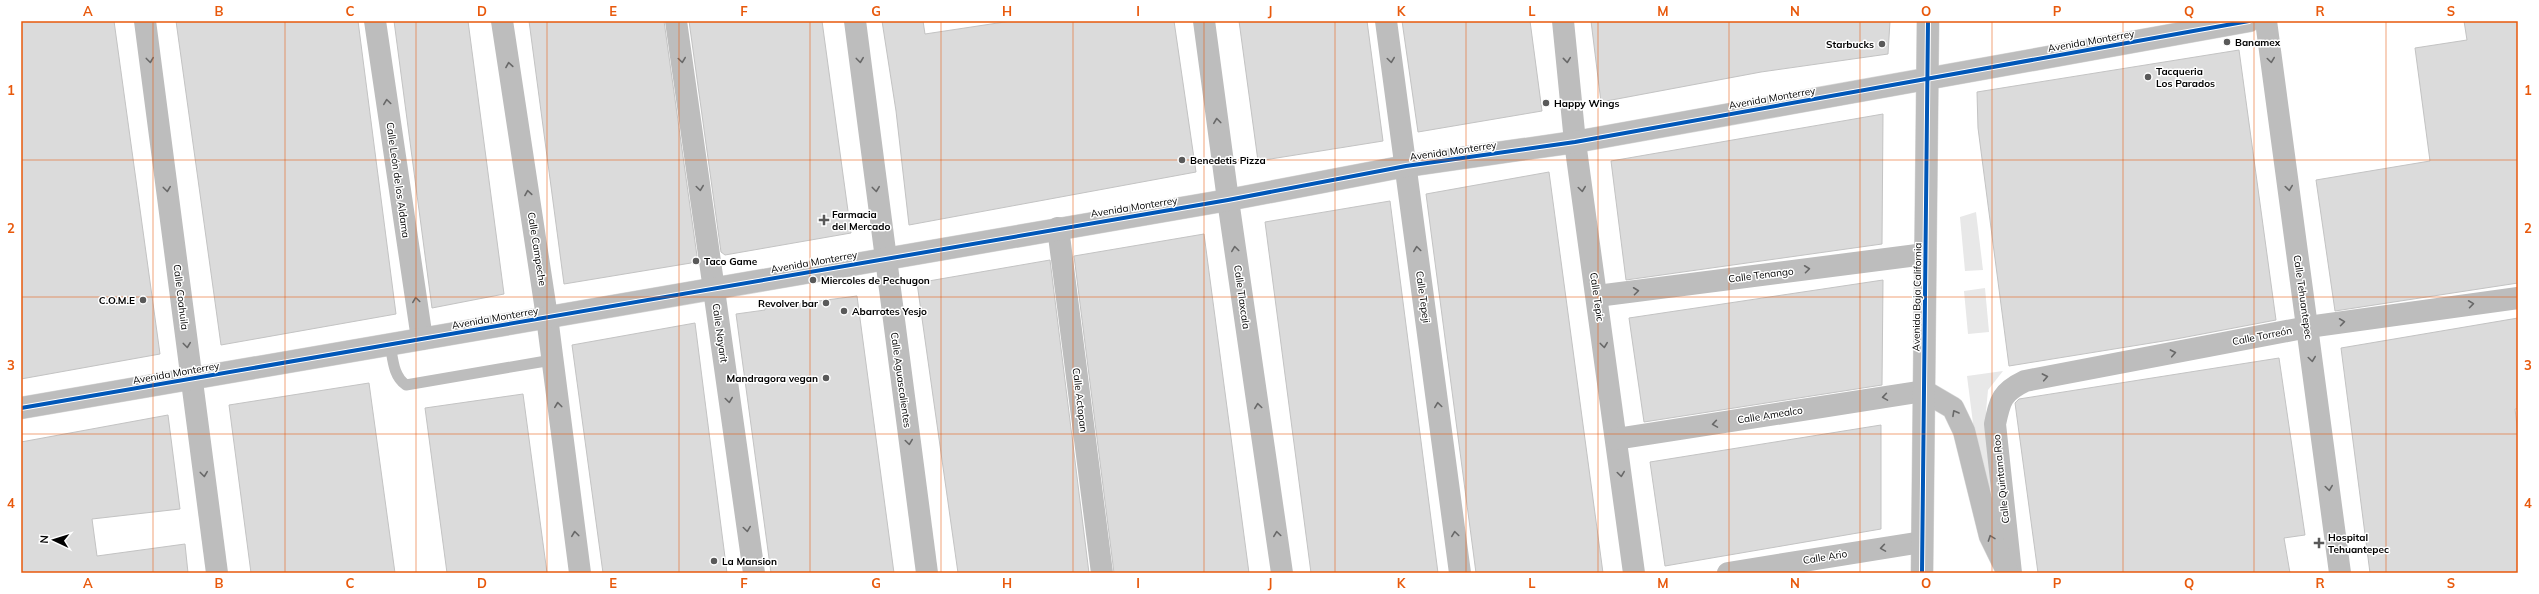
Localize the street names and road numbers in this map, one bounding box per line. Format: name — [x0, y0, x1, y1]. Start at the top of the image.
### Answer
street label: Avenida Monterrey — [2047, 27, 2136, 55]
street label: Avenida Monterrey — [1728, 84, 1817, 112]
street label: Calle León de los Aldama — [383, 121, 413, 239]
street label: Avenida Monterrey — [1409, 138, 1498, 164]
street label: Avenida Monterrey — [1090, 194, 1179, 220]
street label: Calle Campeche — [525, 211, 549, 287]
street label: Avenida Baja California — [1910, 243, 1924, 351]
street label: Avenida Monterrey — [770, 248, 859, 276]
street label: Calle Tehuantepec — [2291, 254, 2315, 340]
street label: Calle Coahuila — [171, 263, 191, 331]
street label: Calle Tlaxcala — [1231, 264, 1253, 330]
street label: Calle Tenango — [1728, 265, 1795, 285]
street label: Calle Tepeji — [1413, 270, 1433, 324]
street label: Calle Tepic — [1587, 272, 1607, 322]
street label: Calle Nayarit — [709, 303, 731, 364]
street label: Avenida Monterrey — [451, 304, 540, 332]
street label: Calle Torreón — [2231, 324, 2293, 348]
street label: Calle Aguascalientes — [888, 331, 914, 429]
street label: Avenida Monterrey — [132, 359, 221, 387]
street label: Calle Actopan — [1070, 367, 1090, 433]
street label: Calle Amealco — [1736, 403, 1804, 427]
street label: Calle Quintana Roo — [1990, 434, 2012, 524]
street label: Calle Ario — [1802, 547, 1848, 567]

